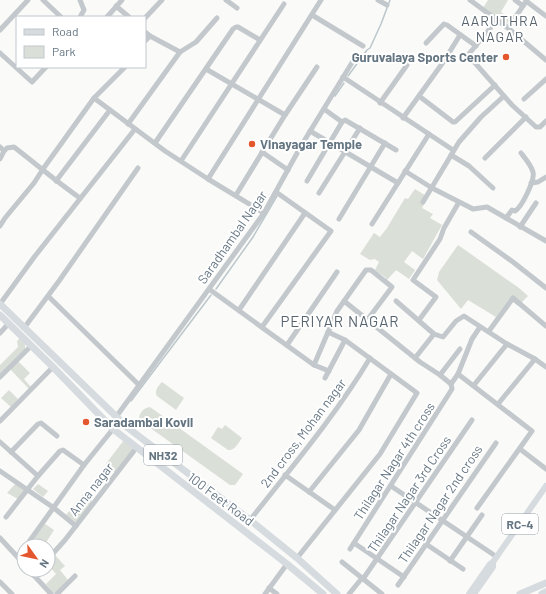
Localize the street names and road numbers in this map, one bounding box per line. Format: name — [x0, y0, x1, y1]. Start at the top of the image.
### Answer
street label: Saradhambal Nagar — [194, 187, 270, 287]
street label: 2nd cross, Mohan nagar — [257, 375, 349, 491]
street label: Thilagar Nagar 4th cross — [350, 399, 438, 523]
street label: Thilagar Nagar 3rd Cross — [364, 432, 454, 556]
street label: Thilagar Nagar 2nd cross — [394, 442, 486, 566]
road number: NH32 — [144, 445, 182, 465]
street label: Anna nagar — [65, 459, 117, 519]
street label: 100 Feet Road — [185, 469, 257, 529]
road number: RC-4 — [502, 514, 538, 534]

